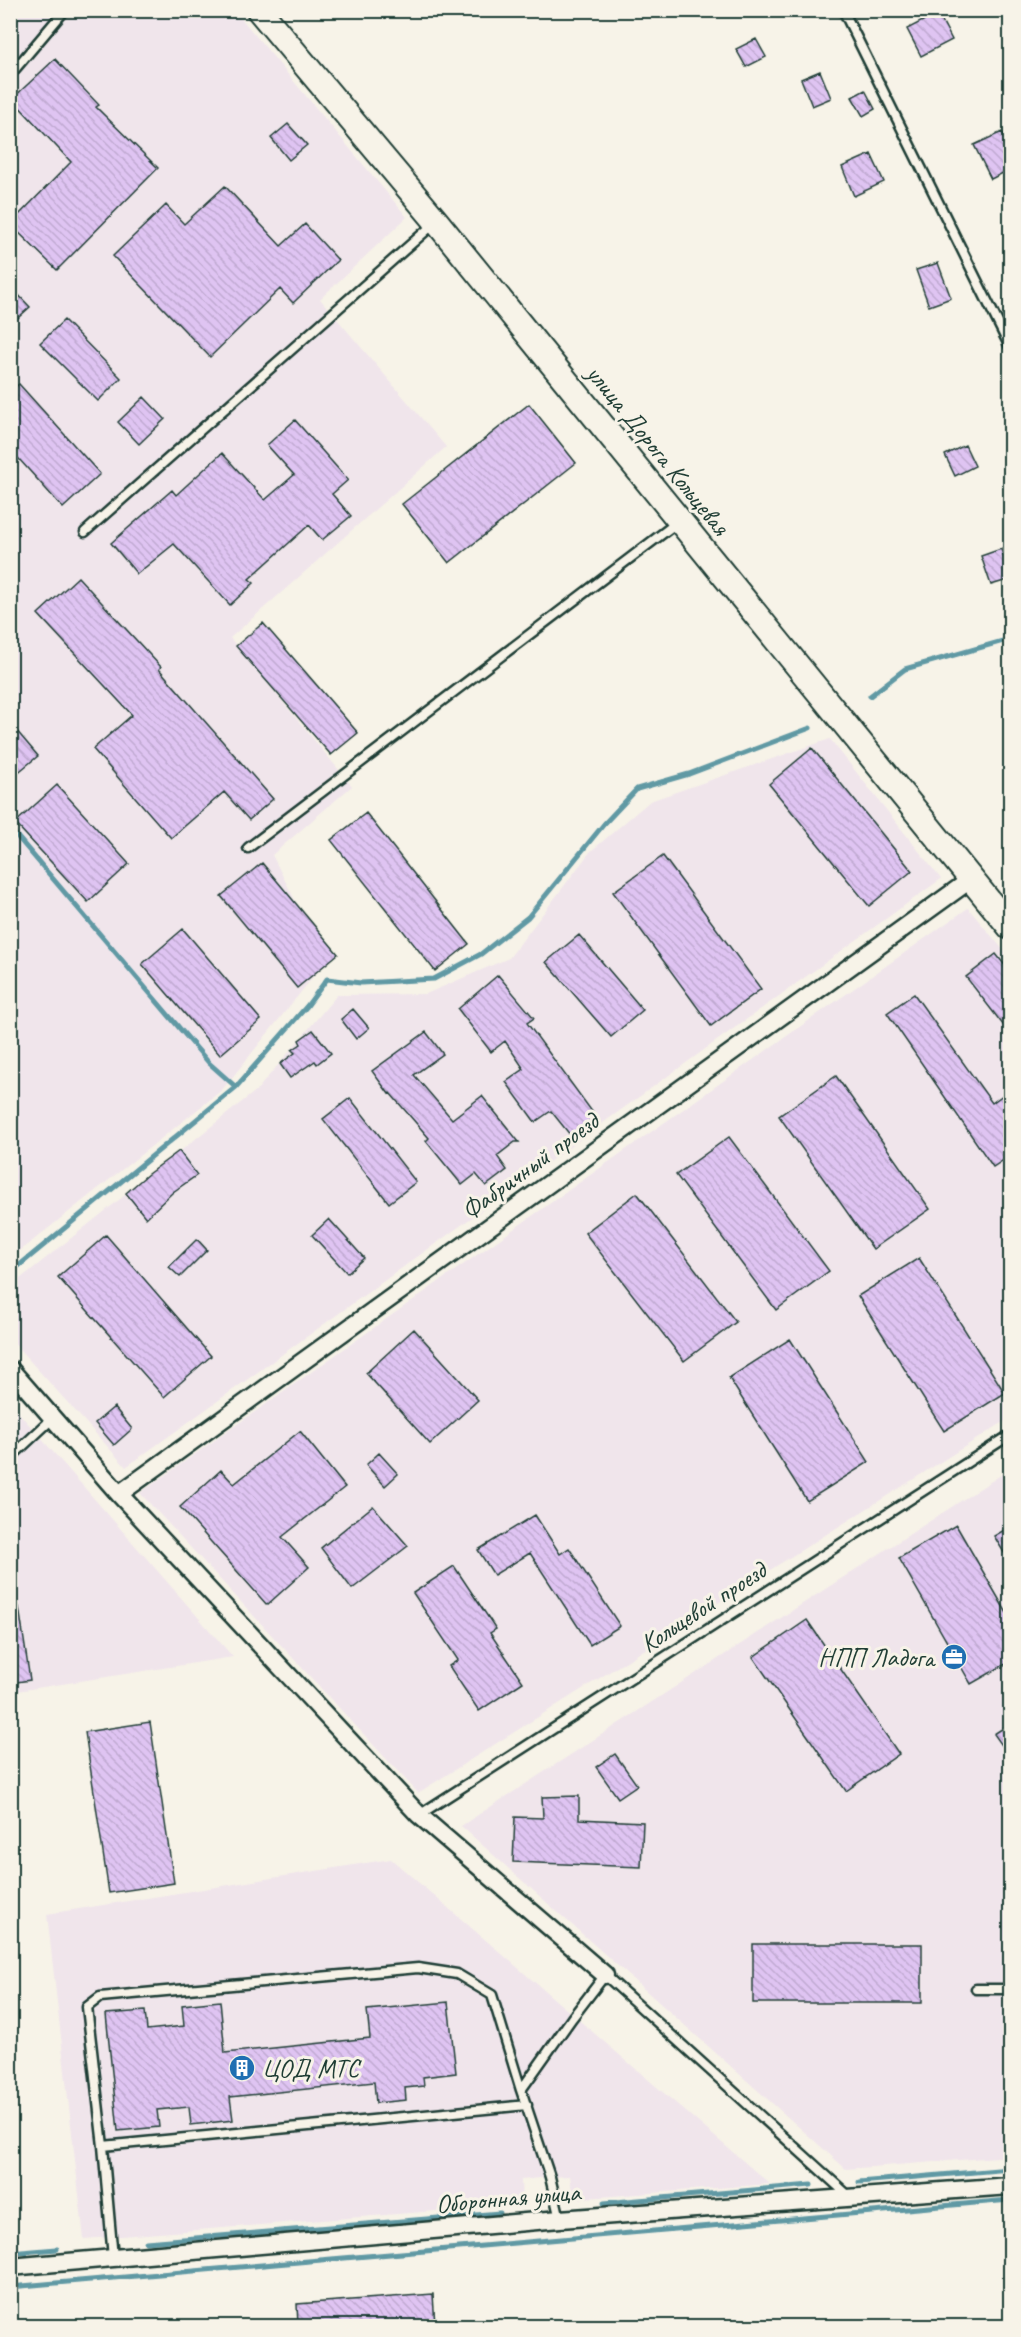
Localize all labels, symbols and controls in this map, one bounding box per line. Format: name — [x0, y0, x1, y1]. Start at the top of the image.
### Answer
street label: улица Дорога Кольцевая — [578, 356, 738, 543]
street label: Фабричный проезд — [455, 1103, 607, 1227]
street label: Кольцевой проезд — [634, 1553, 775, 1660]
place label: НПП Ладога — [818, 1641, 936, 1674]
office icon: НПП Ладога — [939, 1642, 969, 1672]
place label: ЦОД МТС — [262, 2052, 362, 2085]
building icon: ЦОД МТС — [227, 2053, 257, 2083]
street label: Оборонная улица — [435, 2175, 583, 2221]

